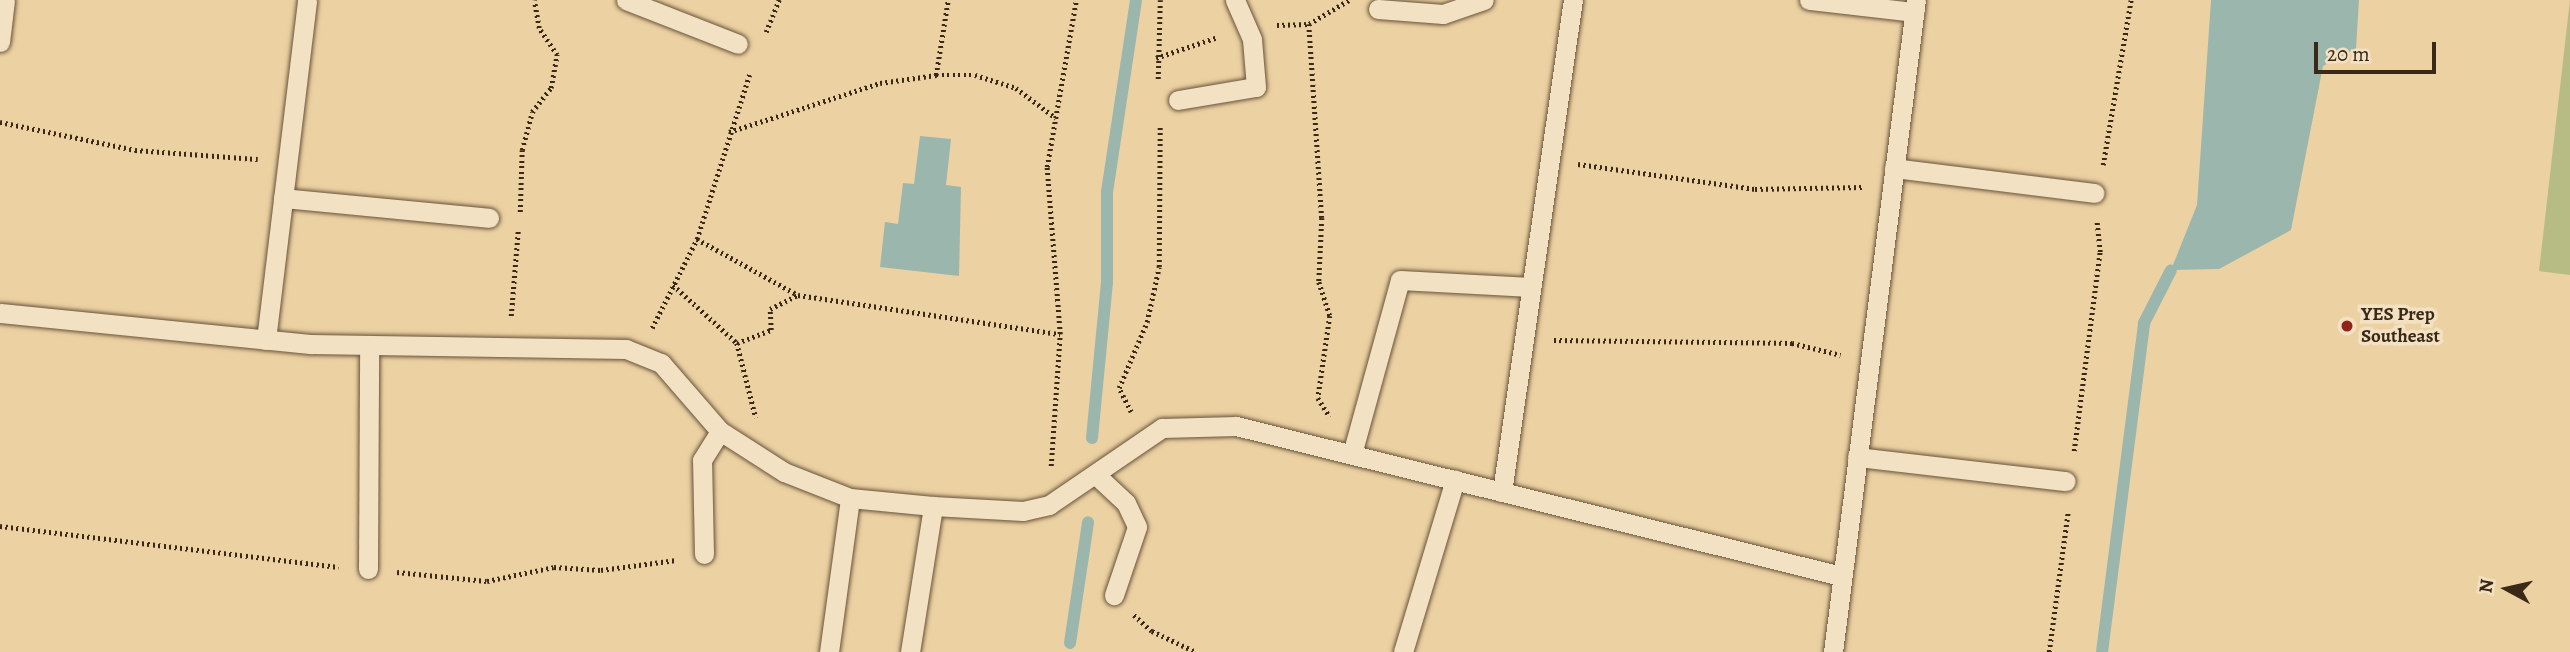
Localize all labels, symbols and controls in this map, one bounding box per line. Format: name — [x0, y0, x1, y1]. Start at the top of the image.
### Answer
scale bar — [2318, 28, 2440, 72]
text: 20 m — [2327, 40, 2370, 68]
place label: YES Prep Southeast — [2361, 304, 2440, 348]
marker: YES Prep Southeast — [2339, 318, 2355, 334]
north arrow — [2472, 554, 2542, 624]
text: N — [2472, 577, 2500, 595]

